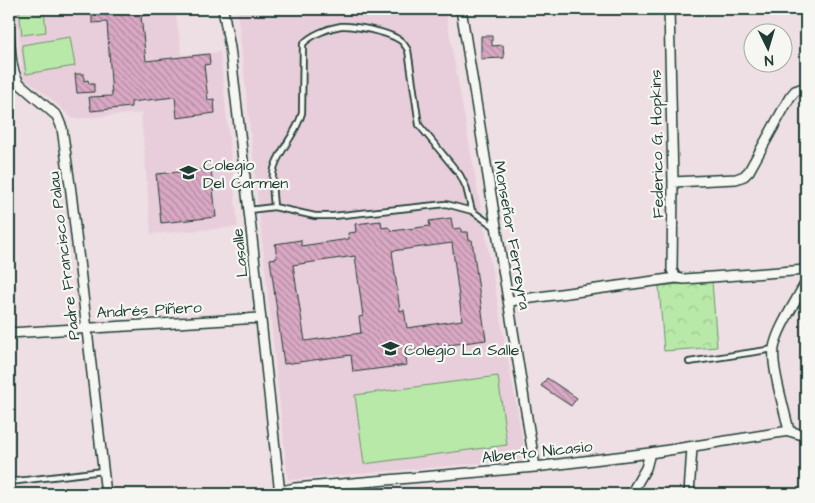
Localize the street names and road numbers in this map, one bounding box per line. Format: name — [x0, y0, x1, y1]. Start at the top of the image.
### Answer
street label: Federico G. Hopkins — [645, 69, 669, 219]
street label: Monseñor Ferreyra — [487, 159, 536, 312]
street label: Padre Francisco Palau — [43, 170, 85, 341]
street label: Lasalle — [226, 227, 253, 278]
street label: Andrés Piñero — [96, 296, 202, 324]
street label: Alberto Nicasio — [481, 435, 594, 469]

